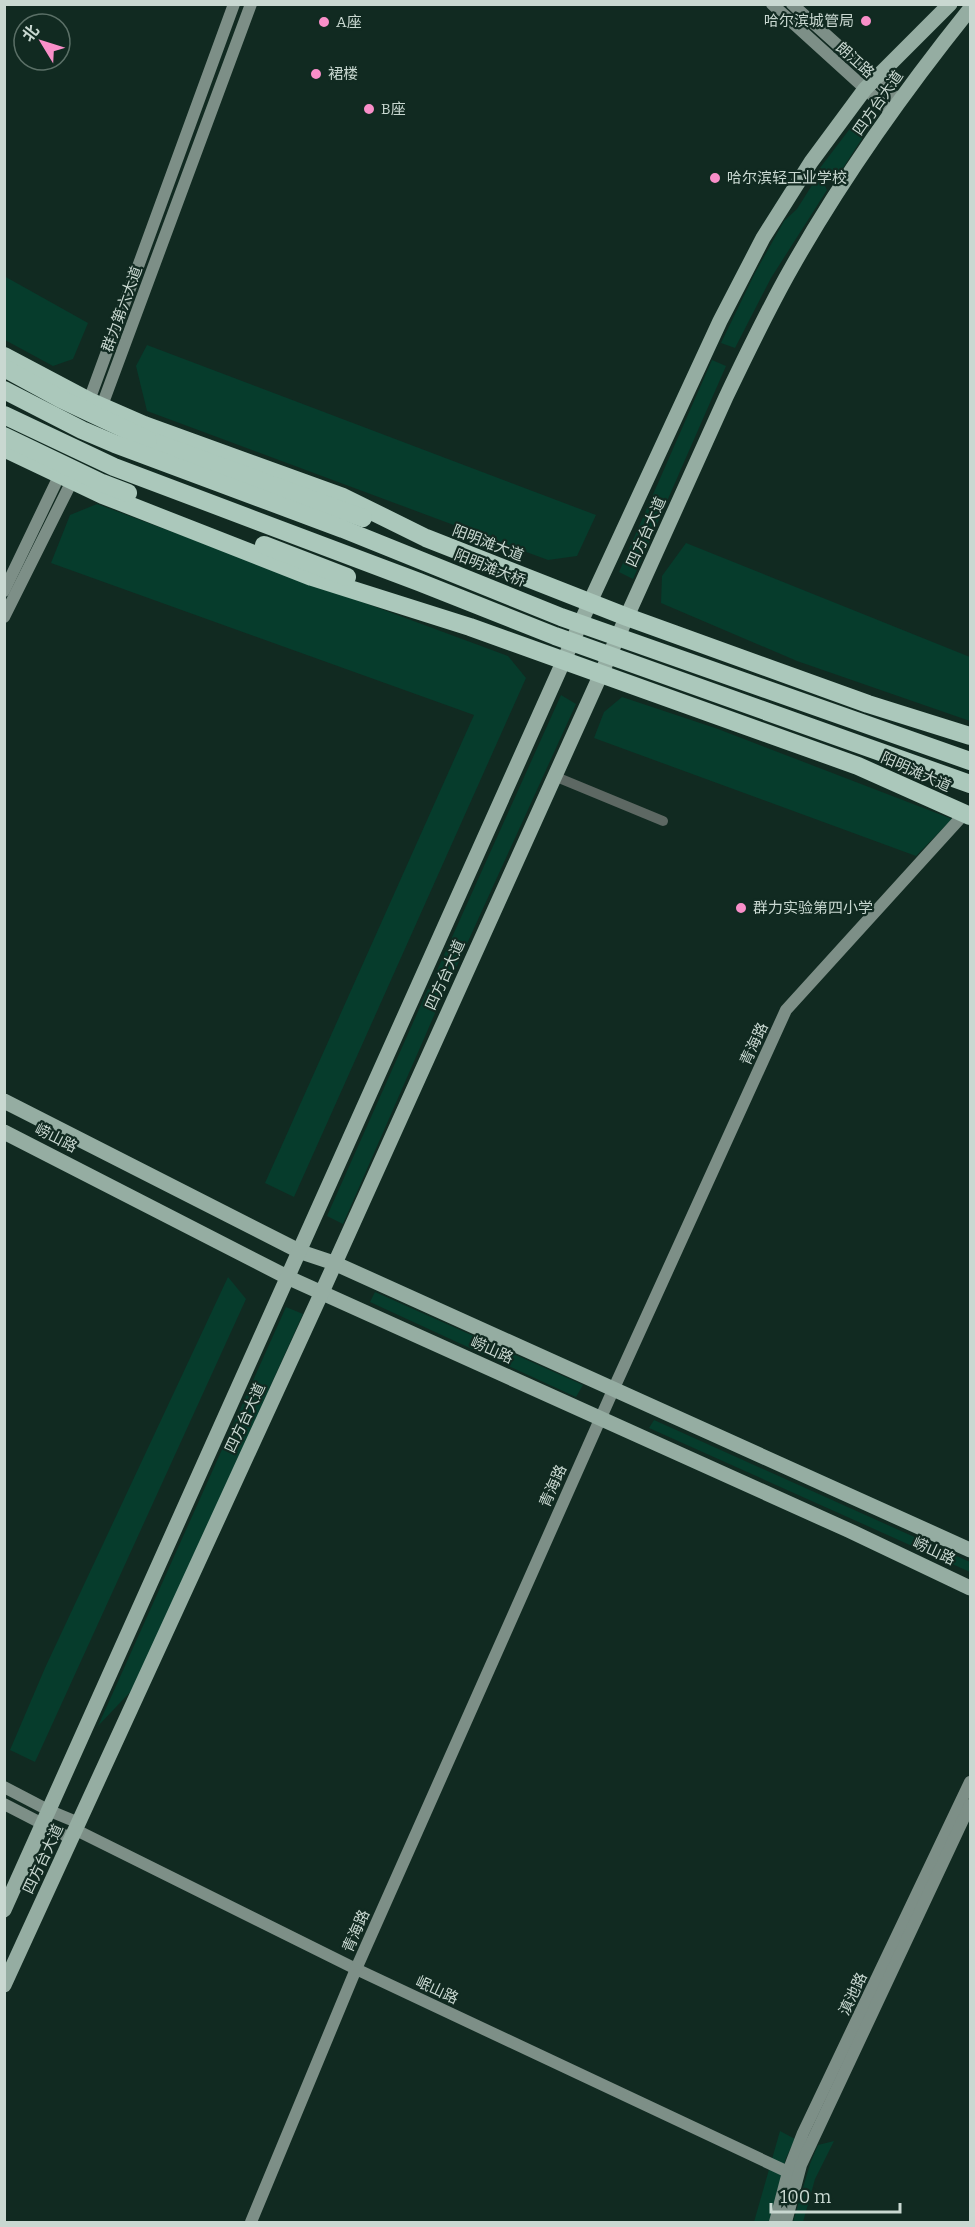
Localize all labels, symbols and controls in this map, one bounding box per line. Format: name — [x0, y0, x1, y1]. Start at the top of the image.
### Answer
north arrow — [12, 12, 72, 72]
place label: 哈尔滨城管局 — [764, 12, 854, 30]
place label: A座 — [336, 13, 362, 31]
marker: 哈尔滨城管局 — [859, 14, 873, 28]
marker: A座 — [317, 15, 331, 29]
text: 北 — [18, 21, 43, 45]
street label: 朗江路 — [832, 38, 878, 82]
place label: 裙楼 — [328, 65, 358, 83]
marker: 裙楼 — [309, 67, 323, 81]
street label: 四方台大道 — [849, 67, 907, 139]
place label: B座 — [381, 100, 406, 118]
marker: B座 — [362, 102, 376, 116]
place label: 哈尔滨轻工业学校 — [727, 169, 847, 187]
marker: 哈尔滨轻工业学校 — [708, 171, 722, 185]
street label: 群力第六大道 — [98, 264, 146, 354]
street label: 四方台大道 — [623, 494, 669, 570]
street label: 阳明滩大道 — [450, 521, 526, 565]
street label: 阳明滩大桥 — [452, 546, 528, 590]
street label: 阳明滩大道 — [878, 749, 954, 795]
place label: 群力实验第四小学 — [753, 899, 873, 917]
marker: 群力实验第四小学 — [734, 901, 748, 915]
street label: 四方台大道 — [422, 937, 468, 1013]
street label: 青海路 — [736, 1020, 772, 1068]
street label: 崂山路 — [32, 1120, 80, 1156]
street label: 崂山路 — [468, 1333, 516, 1367]
street label: 四方台大道 — [221, 1380, 269, 1456]
street label: 青海路 — [536, 1462, 570, 1510]
street label: 崂山路 — [910, 1533, 958, 1569]
street label: 四方台大道 — [19, 1821, 67, 1897]
street label: 青海路 — [339, 1907, 373, 1955]
street label: 滇池路 — [835, 1970, 871, 2018]
street label: 岷山路 — [413, 1972, 461, 2008]
scale bar — [771, 2176, 900, 2214]
text: 100 m — [780, 2186, 831, 2208]

